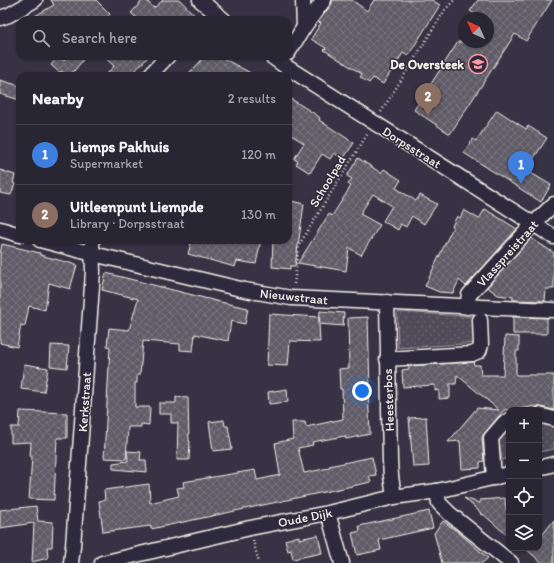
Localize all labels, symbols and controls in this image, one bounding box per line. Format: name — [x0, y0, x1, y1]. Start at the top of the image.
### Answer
north arrow — [458, 12, 494, 48]
search box — [16, 16, 292, 60]
icon: search — [30, 27, 52, 49]
text: Search here — [62, 29, 137, 47]
school or university icon: De Oversteek — [467, 53, 489, 75]
place label: De Oversteek — [390, 57, 464, 72]
pin: 2 — [415, 83, 441, 116]
text: Nearby — [32, 88, 84, 108]
text: 2 results — [228, 91, 276, 106]
street label: Dorpsstraat — [380, 123, 444, 171]
text: Liemps Pakhuis — [70, 138, 169, 156]
text: 1 — [42, 147, 48, 162]
text: 120 m — [241, 147, 276, 162]
pin: 1 — [508, 151, 534, 184]
street label: Schoolpad — [306, 153, 349, 210]
text: Supermarket — [70, 156, 143, 171]
text: Uitleenpunt Liempde — [70, 198, 204, 216]
text: 2 — [42, 207, 48, 222]
text: 130 m — [241, 207, 276, 222]
text: Library · Dorpsstraat — [70, 216, 185, 231]
street label: Vlasspreistraat — [473, 217, 541, 290]
street label: Nieuwstraat — [259, 285, 329, 308]
street label: Heesterbos — [380, 368, 397, 432]
street label: Kerkstraat — [75, 372, 94, 432]
your location — [352, 381, 372, 401]
map controls — [506, 407, 542, 551]
button: + — [506, 407, 542, 443]
button: − — [506, 443, 542, 479]
button: locate — [506, 479, 542, 515]
street label: Oude Dijk — [277, 505, 334, 530]
button: layers — [506, 515, 542, 551]

